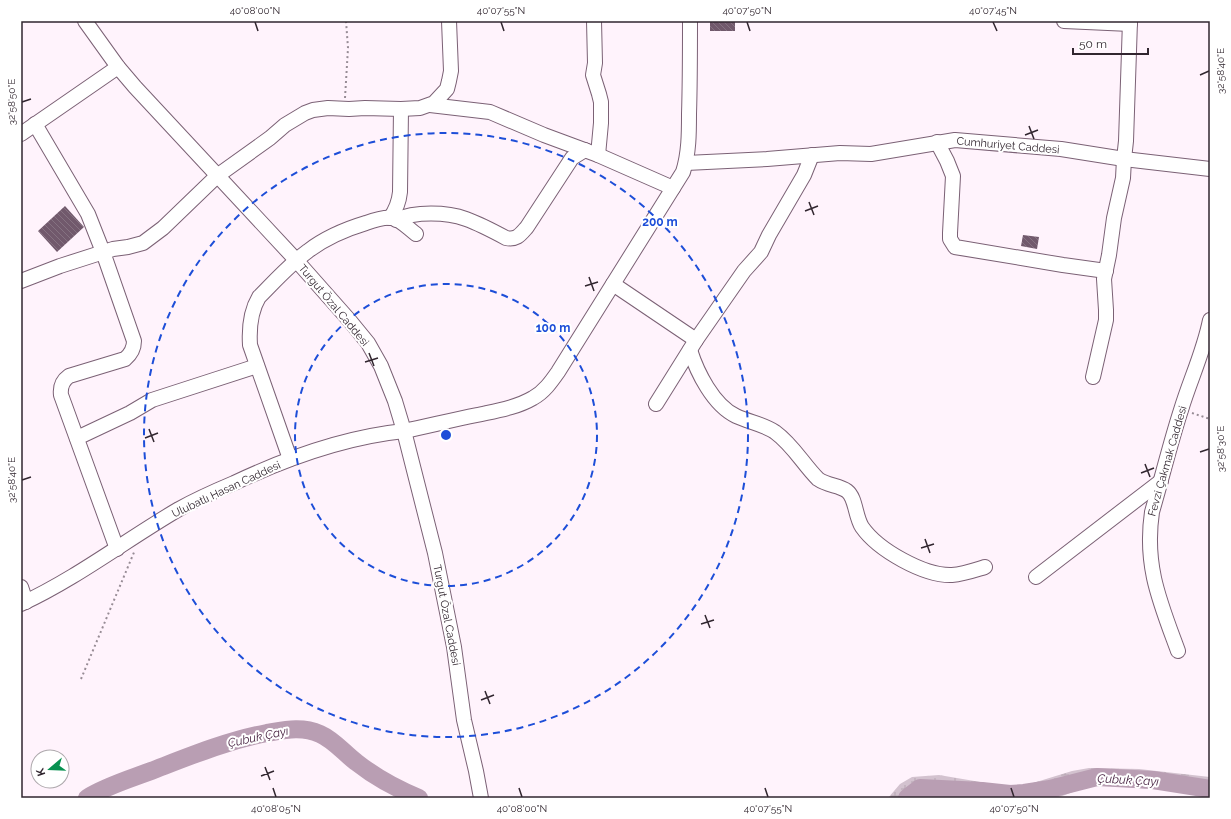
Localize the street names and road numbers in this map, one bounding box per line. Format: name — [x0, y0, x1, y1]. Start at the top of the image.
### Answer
street label: Cumhuriyet Caddesi — [956, 135, 1060, 156]
street label: Turgut Özal Caddesi — [296, 262, 372, 349]
street label: Fevzi Çakmak Caddesi — [1145, 404, 1189, 518]
street label: Ulubatlı Hasan Caddesi — [170, 459, 283, 520]
street label: Turgut Özal Caddesi — [430, 564, 463, 667]

